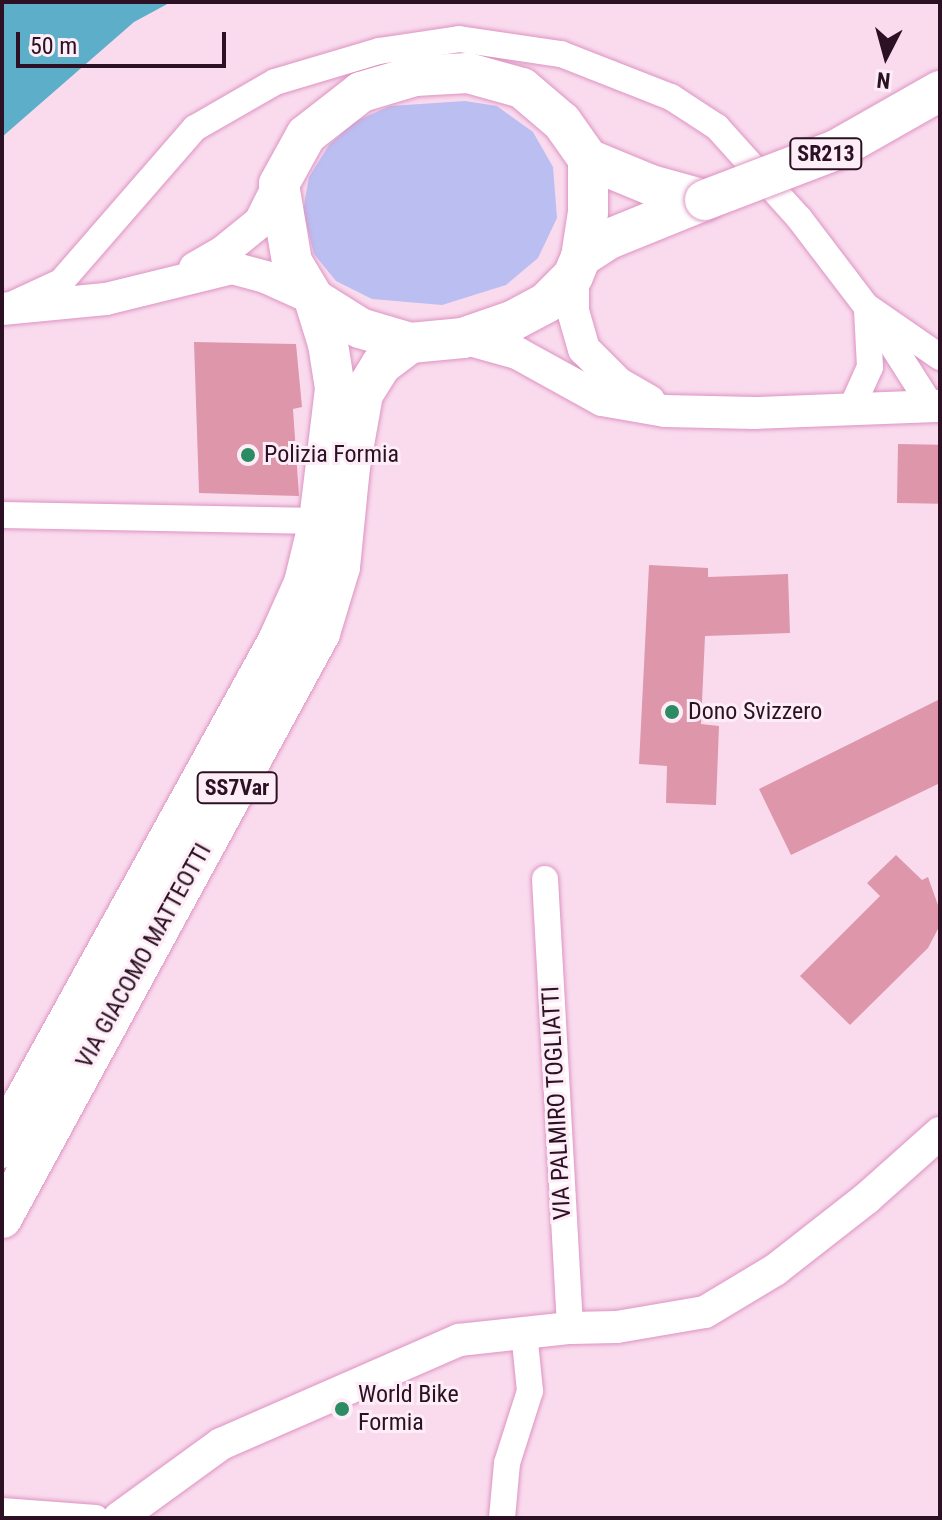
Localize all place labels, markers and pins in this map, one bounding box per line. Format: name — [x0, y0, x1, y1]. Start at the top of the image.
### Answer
place label: Polizia Formia — [264, 441, 399, 469]
marker: Polizia Formia — [239, 446, 257, 464]
place label: Dono Svizzero — [688, 698, 822, 726]
marker: Dono Svizzero — [663, 703, 681, 721]
place label: World Bike Formia — [358, 1381, 459, 1437]
marker: World Bike Formia — [333, 1400, 351, 1418]

